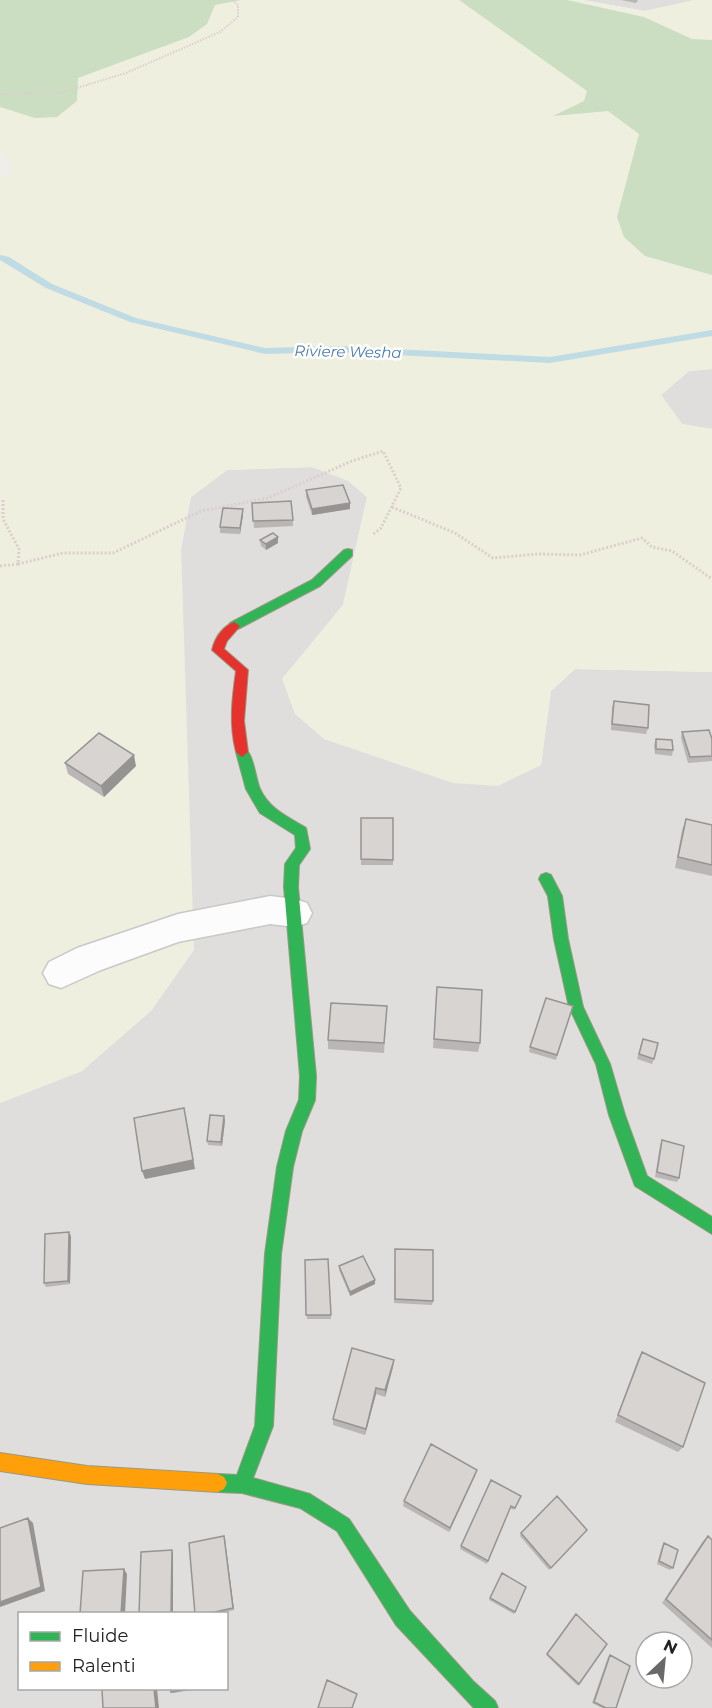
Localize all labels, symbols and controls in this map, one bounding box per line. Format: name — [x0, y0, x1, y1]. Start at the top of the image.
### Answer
water label: Riviere Wesha — [294, 341, 402, 362]
legend — [18, 1612, 228, 1690]
text: Fluide — [72, 1625, 128, 1647]
north arrow — [634, 1630, 694, 1690]
text: N — [660, 1636, 680, 1658]
text: Ralenti — [72, 1655, 136, 1677]

